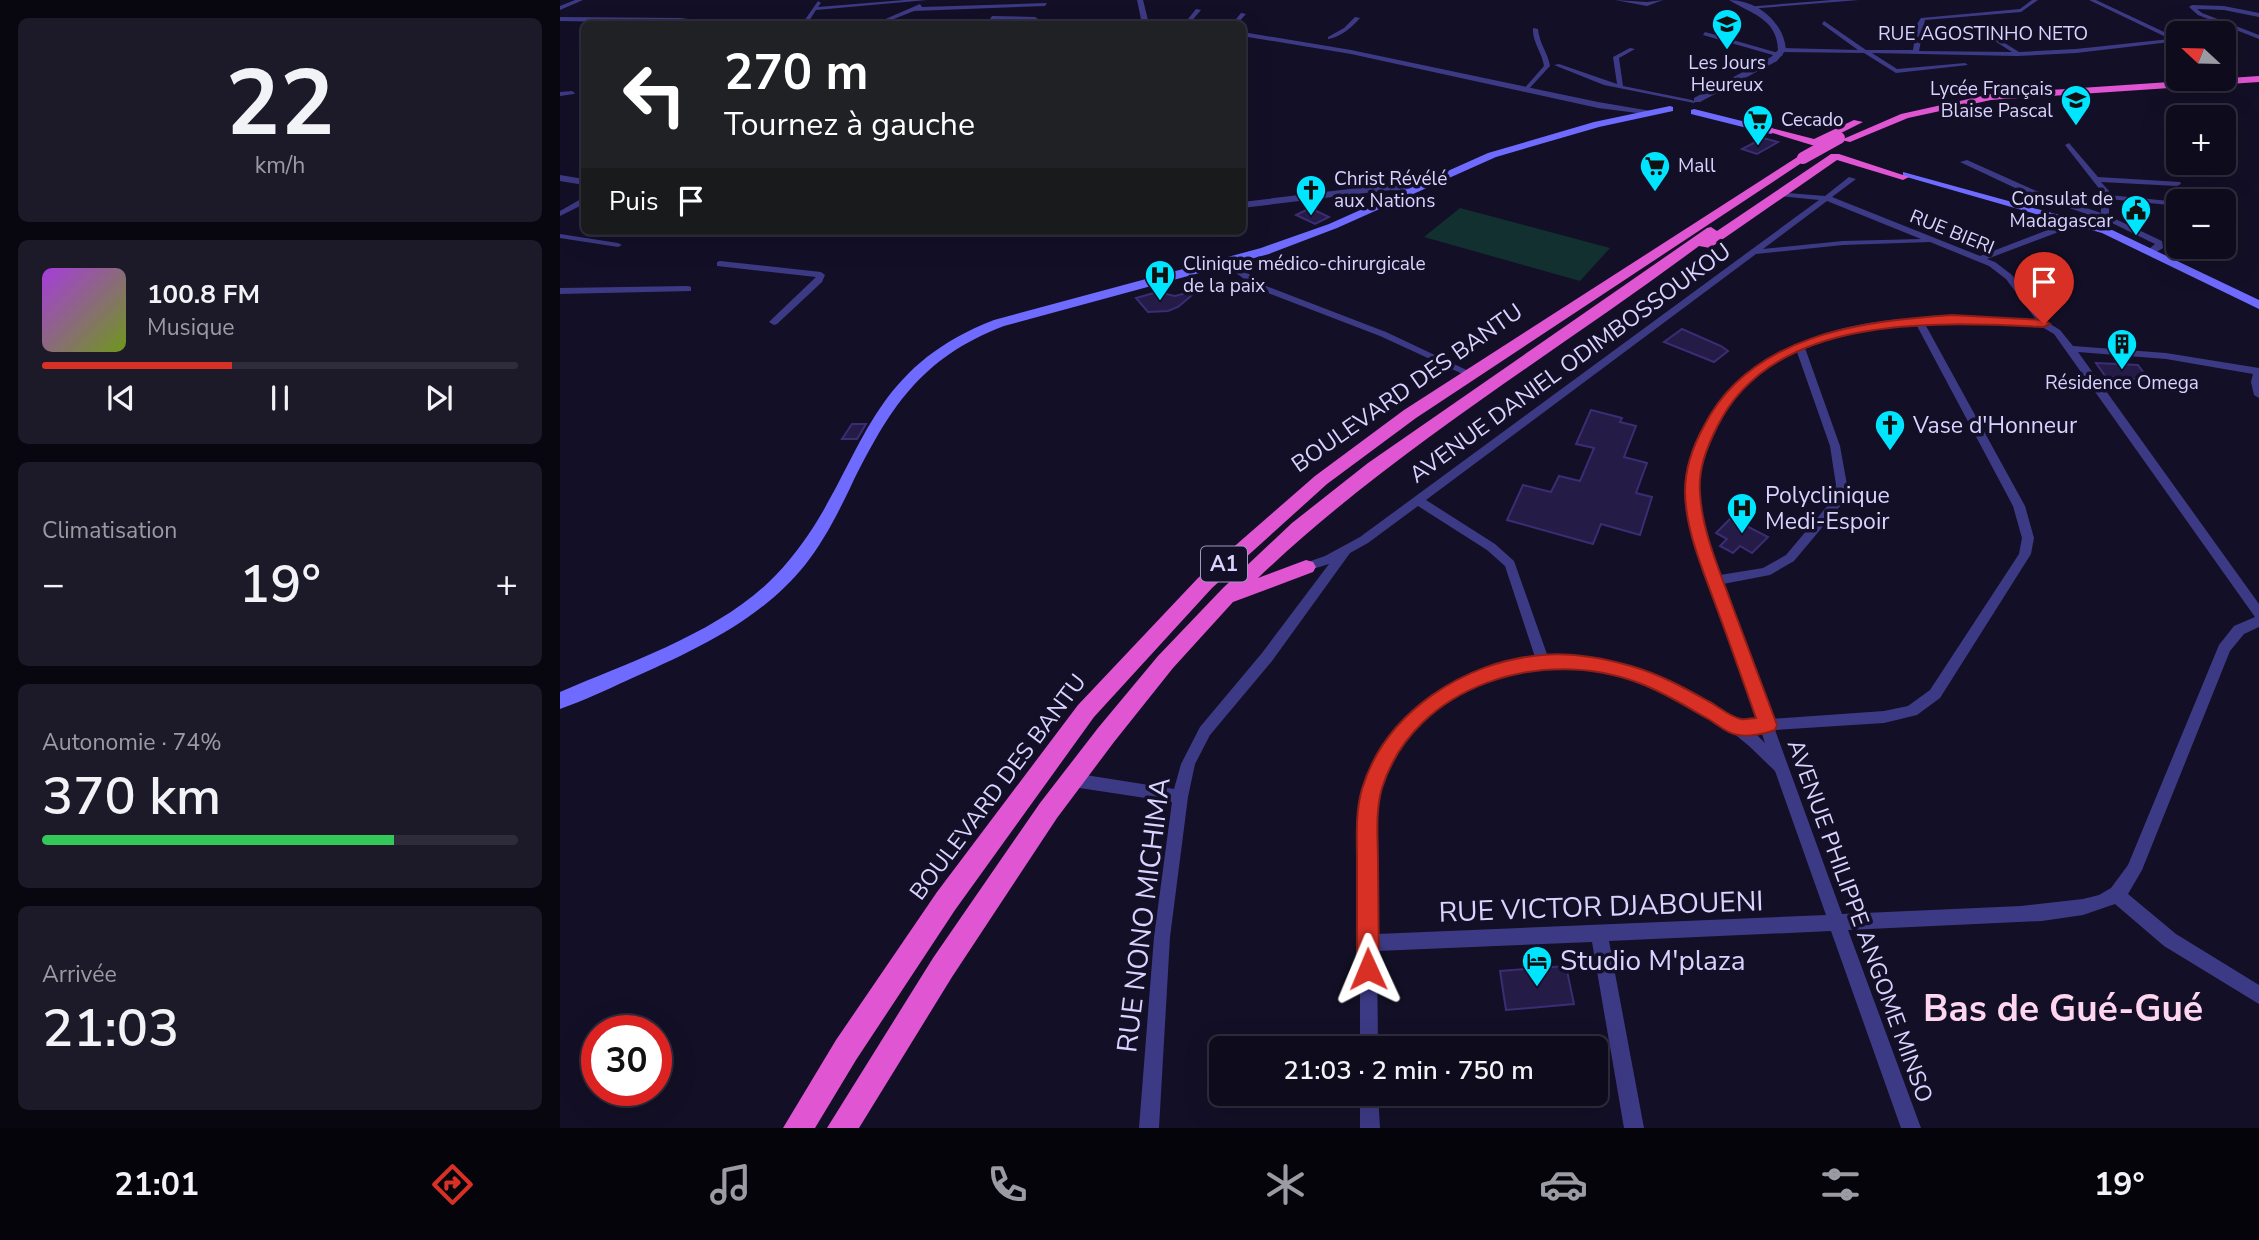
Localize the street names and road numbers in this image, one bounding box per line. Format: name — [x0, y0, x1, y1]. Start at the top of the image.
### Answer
street label: RUE AGOSTINHO NETO — [1878, 21, 2088, 47]
street label: RUE BIERI — [1906, 203, 1998, 261]
street label: AVENUE DANIEL ODIMBOSSOUKOU — [1403, 236, 1737, 490]
street label: BOULEVARD DES BANTU — [1285, 296, 1529, 480]
road number: A1 — [1201, 546, 1247, 582]
street label: BOULEVARD DES BANTU — [903, 668, 1093, 906]
street label: AVENUE PHILIPPE ANGOME MINSO — [1780, 735, 1940, 1107]
street label: RUE NONO MICHIMA — [1108, 775, 1180, 1055]
street label: RUE VICTOR DJABOUENI — [1438, 882, 1764, 932]

